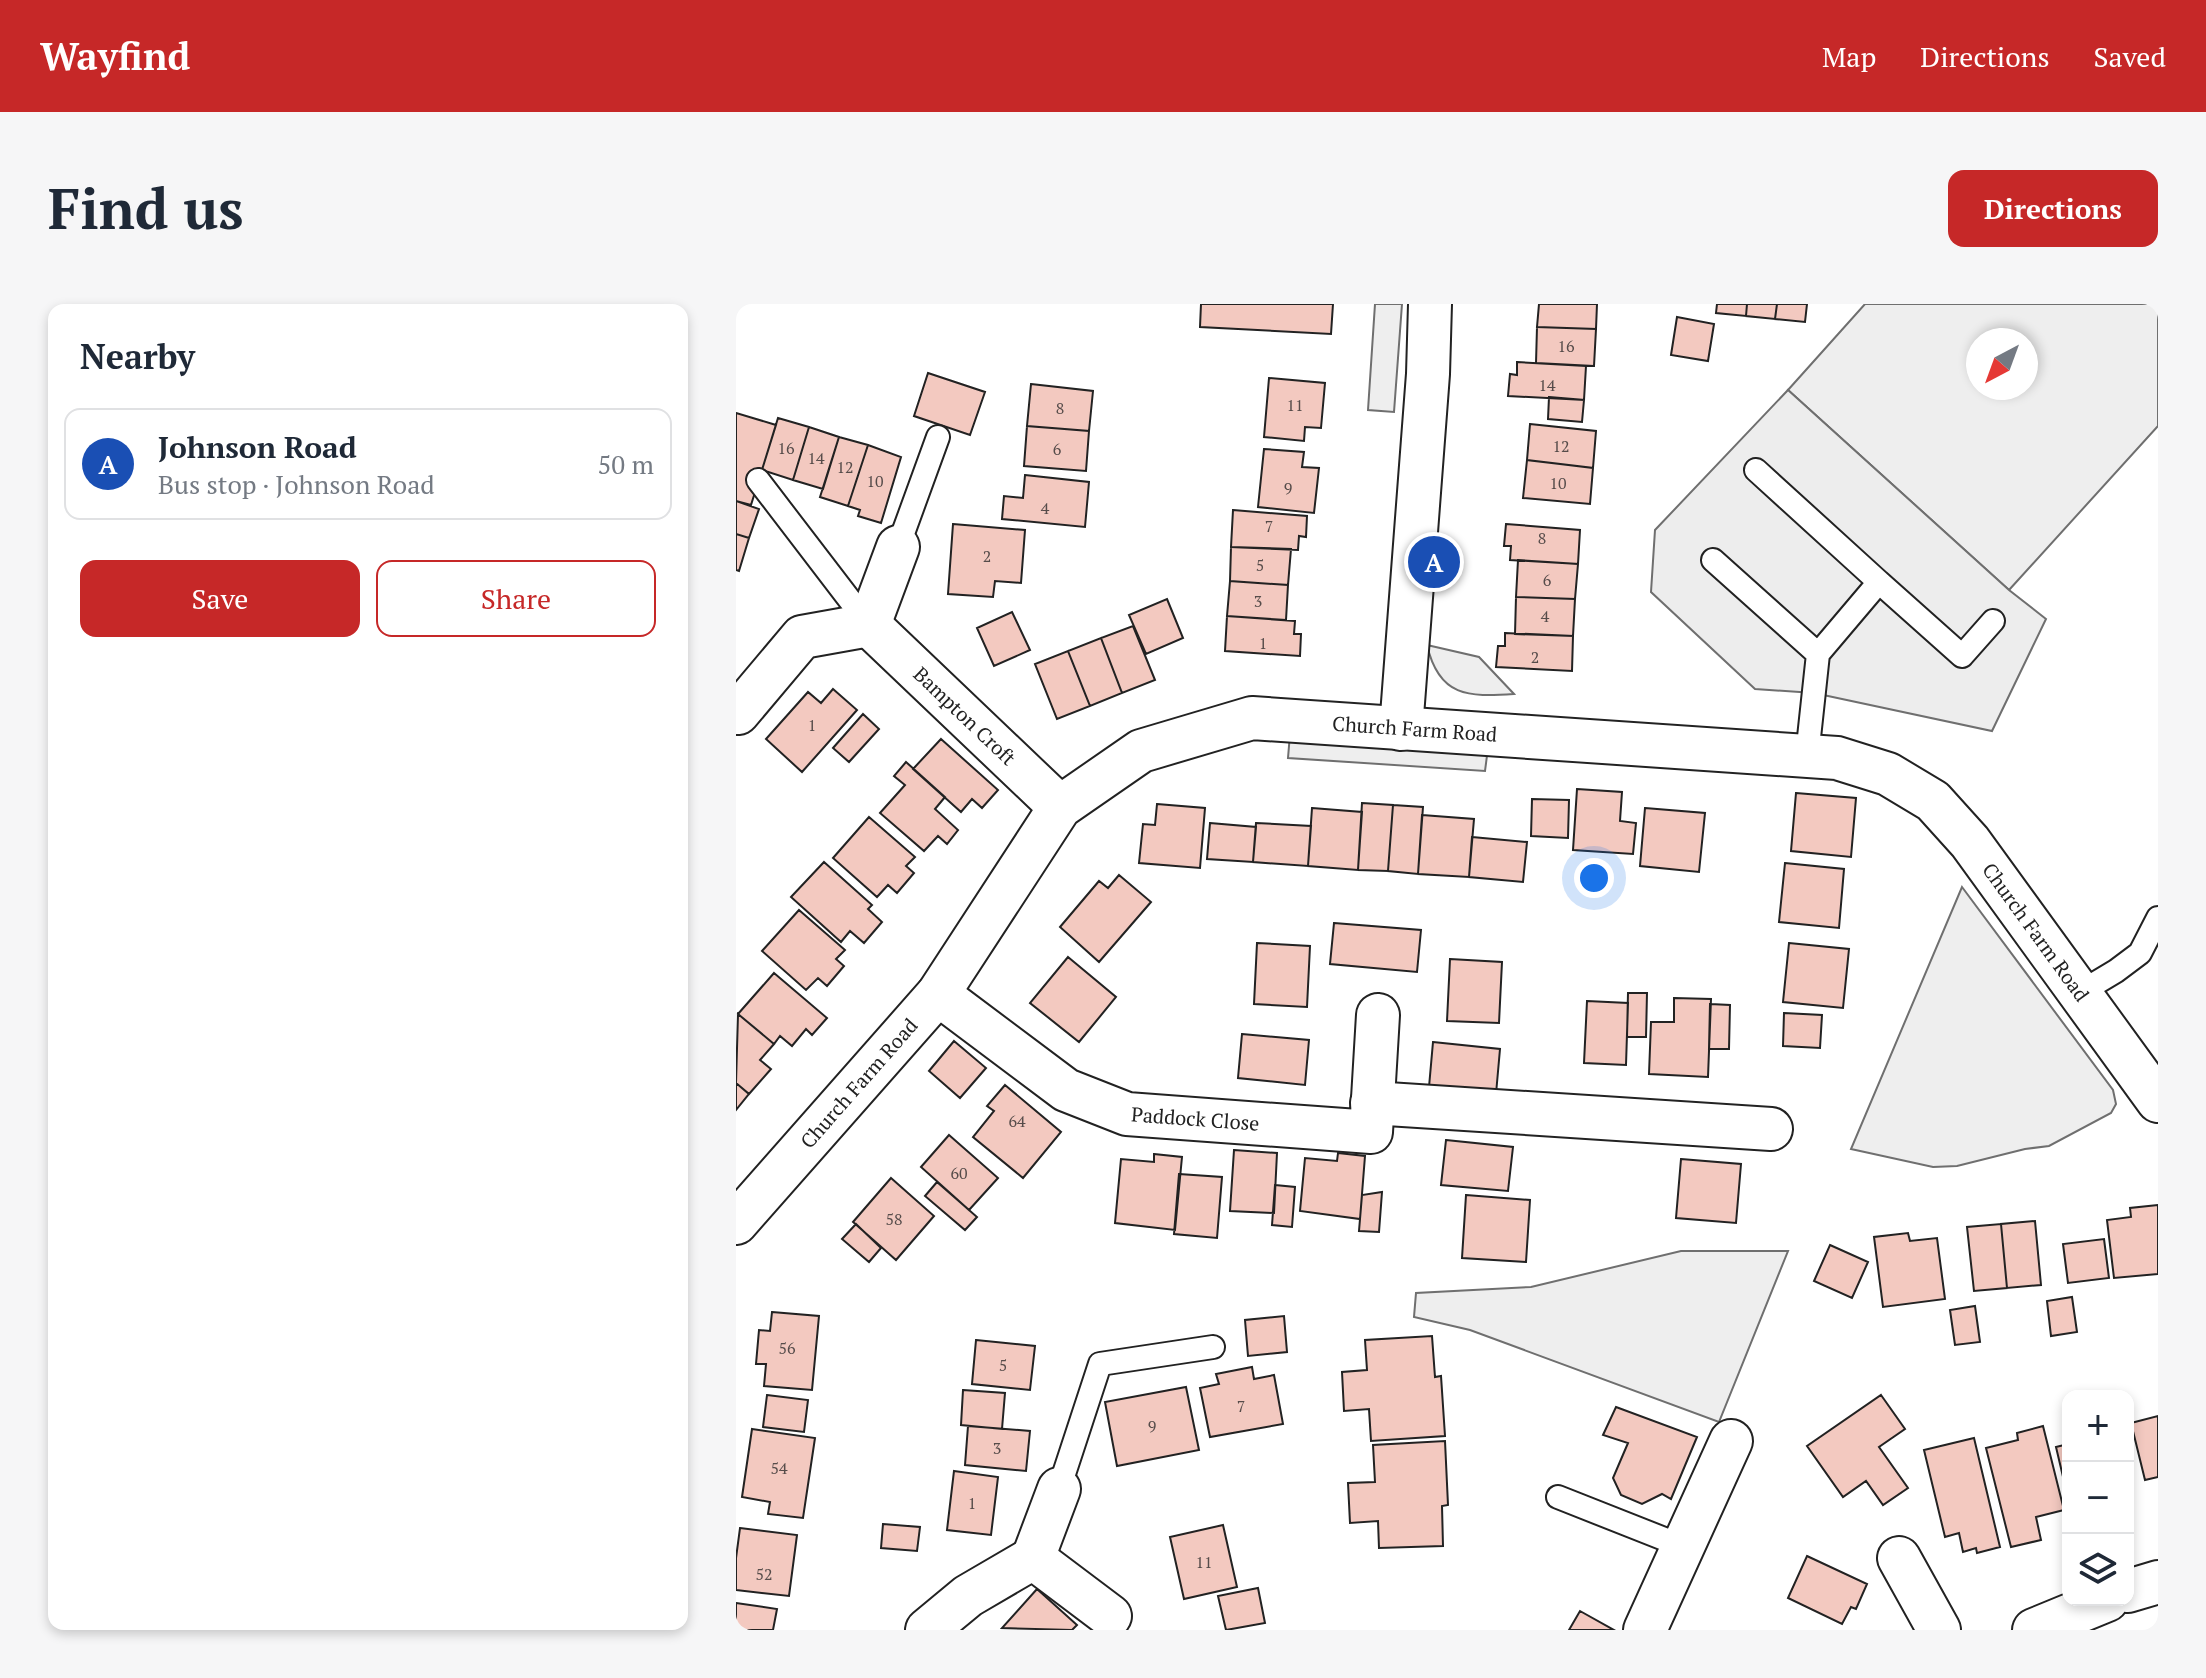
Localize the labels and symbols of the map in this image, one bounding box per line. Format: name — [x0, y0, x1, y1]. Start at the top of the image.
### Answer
north arrow — [1966, 328, 2038, 400]
house number: 16 — [1557, 335, 1575, 357]
house number: 14 — [1538, 374, 1556, 396]
house number: 11 — [1286, 394, 1304, 416]
house number: 8 — [1056, 397, 1064, 419]
house number: 12 — [1552, 435, 1570, 457]
house number: 16 — [777, 437, 795, 459]
house number: 6 — [1053, 438, 1062, 460]
house number: 14 — [807, 447, 825, 469]
house number: 12 — [836, 456, 854, 478]
house number: 10 — [866, 470, 884, 492]
house number: 10 — [1549, 472, 1567, 494]
house number: 9 — [1284, 477, 1292, 499]
house number: 4 — [1041, 497, 1050, 519]
house number: 7 — [1265, 515, 1273, 537]
house number: 8 — [1538, 527, 1546, 549]
pin: A — [1408, 532, 1460, 592]
house number: 2 — [983, 545, 991, 567]
house number: 5 — [1256, 554, 1264, 576]
house number: 6 — [1543, 569, 1552, 591]
house number: 3 — [1254, 590, 1262, 612]
house number: 4 — [1541, 605, 1550, 627]
house number: 1 — [1259, 632, 1267, 654]
house number: 2 — [1531, 646, 1539, 668]
street label: Bampton Croft — [908, 660, 1022, 771]
street label: Church Farm Road — [1331, 710, 1498, 748]
house number: 1 — [808, 714, 816, 736]
street label: Church Farm Road — [1976, 857, 2095, 1007]
your location — [1574, 858, 1614, 898]
street label: Church Farm Road — [794, 1012, 923, 1154]
street label: Paddock Close — [1130, 1100, 1260, 1137]
house number: 64 — [1008, 1110, 1026, 1132]
house number: 60 — [950, 1162, 968, 1184]
house number: 58 — [885, 1208, 903, 1230]
house number: 56 — [778, 1337, 796, 1359]
house number: 5 — [999, 1354, 1007, 1376]
house number: 7 — [1237, 1395, 1245, 1417]
house number: 9 — [1148, 1415, 1156, 1437]
house number: 3 — [993, 1437, 1001, 1459]
house number: 54 — [770, 1457, 788, 1479]
house number: 1 — [968, 1492, 976, 1514]
house number: 11 — [1195, 1551, 1213, 1573]
house number: 52 — [755, 1563, 773, 1585]

